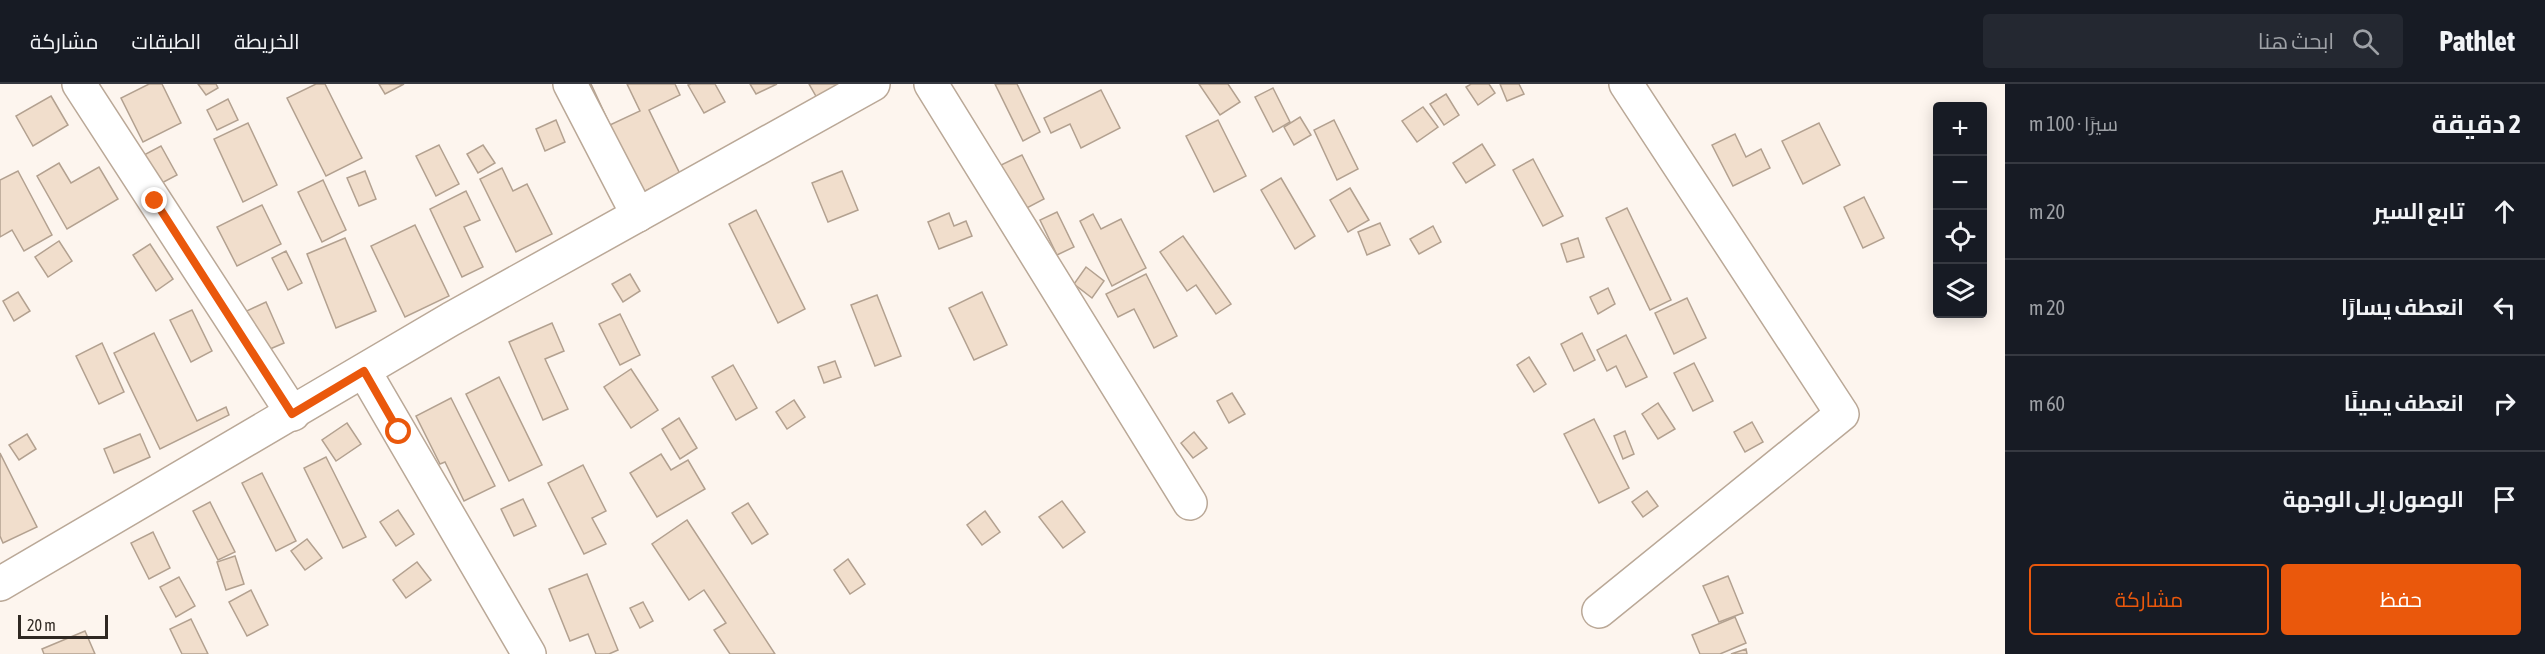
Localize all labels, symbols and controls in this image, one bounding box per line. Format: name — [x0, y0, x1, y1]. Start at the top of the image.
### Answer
search box — [1983, 14, 2403, 68]
icon: search — [2349, 25, 2382, 58]
text: Pathlet — [2439, 25, 2515, 57]
text: ابحث هنا — [2258, 28, 2334, 54]
text: مشاركة — [30, 29, 99, 53]
text: الطبقات — [132, 29, 201, 53]
text: الخريطة — [234, 29, 300, 53]
map controls — [1933, 102, 1987, 318]
button: + — [1933, 102, 1987, 156]
text: 2 دقيقة — [2432, 109, 2521, 139]
text: سيرًا · 100 m — [2029, 112, 2118, 135]
button: − — [1933, 156, 1987, 210]
route end — [141, 187, 167, 213]
icon: ahead — [2488, 195, 2521, 228]
text: تابع السير — [2374, 198, 2464, 224]
text: 20 m — [2029, 200, 2065, 223]
button: locate — [1933, 210, 1987, 264]
button: layers — [1933, 264, 1987, 318]
icon: left — [2488, 291, 2521, 324]
text: انعطف يسارًا — [2341, 294, 2464, 320]
text: 20 m — [2029, 296, 2065, 319]
icon: right — [2488, 387, 2521, 420]
text: انعطف يمينًا — [2344, 390, 2464, 416]
text: 60 m — [2029, 392, 2065, 415]
route start — [385, 418, 411, 444]
icon: arrive — [2488, 483, 2521, 516]
text: الوصول إلى الوجهة — [2283, 486, 2464, 512]
button: مشاركة — [2029, 564, 2269, 635]
button: حفظ — [2281, 564, 2521, 635]
scale bar — [18, 612, 108, 640]
text: 20 m — [27, 616, 56, 634]

